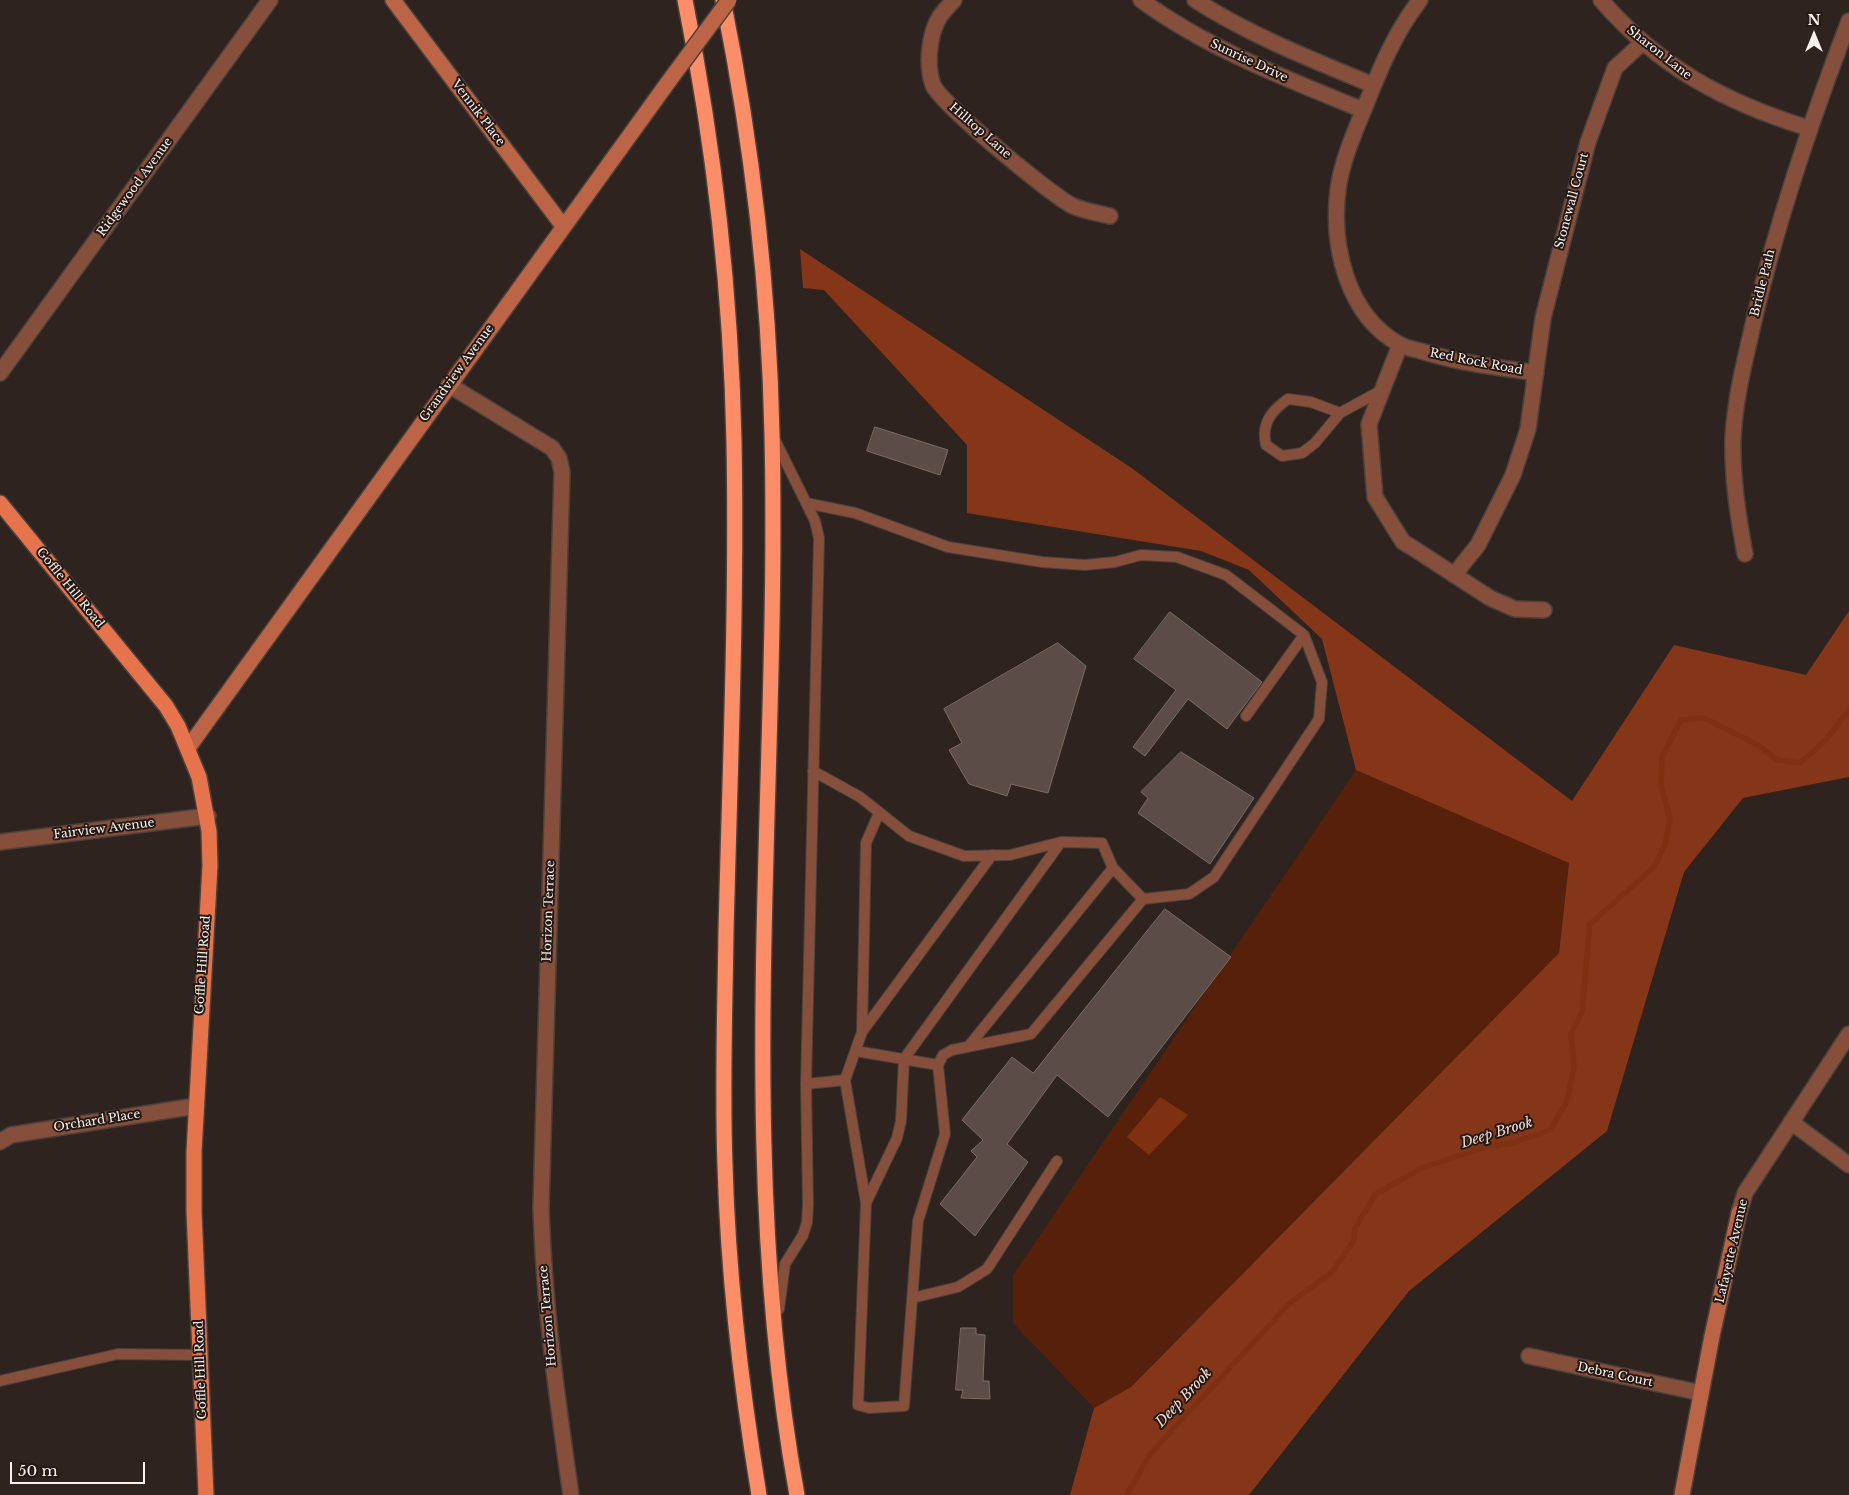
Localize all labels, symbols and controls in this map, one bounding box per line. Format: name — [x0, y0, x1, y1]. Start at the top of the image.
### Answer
north arrow — [1789, 10, 1839, 60]
text: N — [1807, 11, 1821, 29]
street label: Sharon Lane — [1624, 23, 1694, 83]
street label: Sunrise Drive — [1208, 37, 1290, 85]
street label: Vennik Place — [449, 77, 507, 149]
street label: Hilltop Lane — [946, 100, 1014, 162]
street label: Ridgewood Avenue — [94, 135, 176, 239]
street label: Stonewall Court — [1552, 151, 1592, 251]
street label: Bridle Path — [1748, 248, 1778, 318]
street label: Grandview Avenue — [417, 322, 497, 424]
street label: Red Rock Road — [1428, 346, 1524, 378]
street label: Goffle Hill Road — [33, 545, 107, 631]
street label: Fairview Avenue — [53, 816, 155, 842]
street label: Horizon Terrace — [540, 860, 558, 962]
street label: Goffle Hill Road — [192, 915, 214, 1015]
street label: Orchard Place — [53, 1107, 141, 1135]
water label: Deep Brook — [1459, 1114, 1535, 1152]
street label: Lafayette Avenue — [1713, 1198, 1751, 1304]
street label: Horizon Terrace — [536, 1265, 560, 1367]
street label: Goffle Hill Road — [192, 1320, 210, 1420]
street label: Debra Court — [1576, 1360, 1654, 1390]
water label: Deep Brook — [1153, 1365, 1215, 1431]
scale bar — [12, 1452, 148, 1484]
text: 50 m — [18, 1461, 58, 1480]

